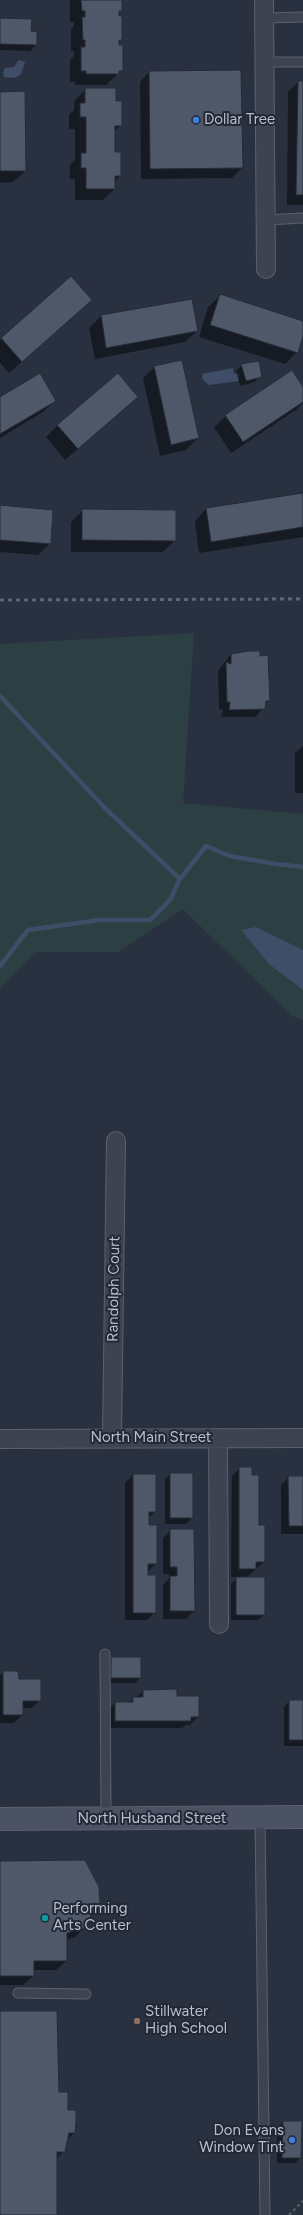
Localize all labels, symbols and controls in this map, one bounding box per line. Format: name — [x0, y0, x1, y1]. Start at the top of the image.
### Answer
place label: Dollar Tree — [204, 111, 275, 129]
marker: Dollar Tree — [191, 115, 201, 125]
street label: Randolph Court — [104, 1236, 124, 1342]
street label: North Main Street — [90, 1429, 212, 1447]
street label: North Husband Street — [77, 1810, 227, 1828]
place label: Performing Arts Center — [53, 1900, 131, 1935]
marker: Performing Arts Center — [40, 1913, 50, 1923]
place label: Stillwater High School — [145, 2003, 227, 2038]
marker: Stillwater High School — [132, 2016, 142, 2026]
place label: Don Evans Window Tint — [199, 2122, 284, 2157]
marker: Don Evans Window Tint — [287, 2135, 297, 2145]

